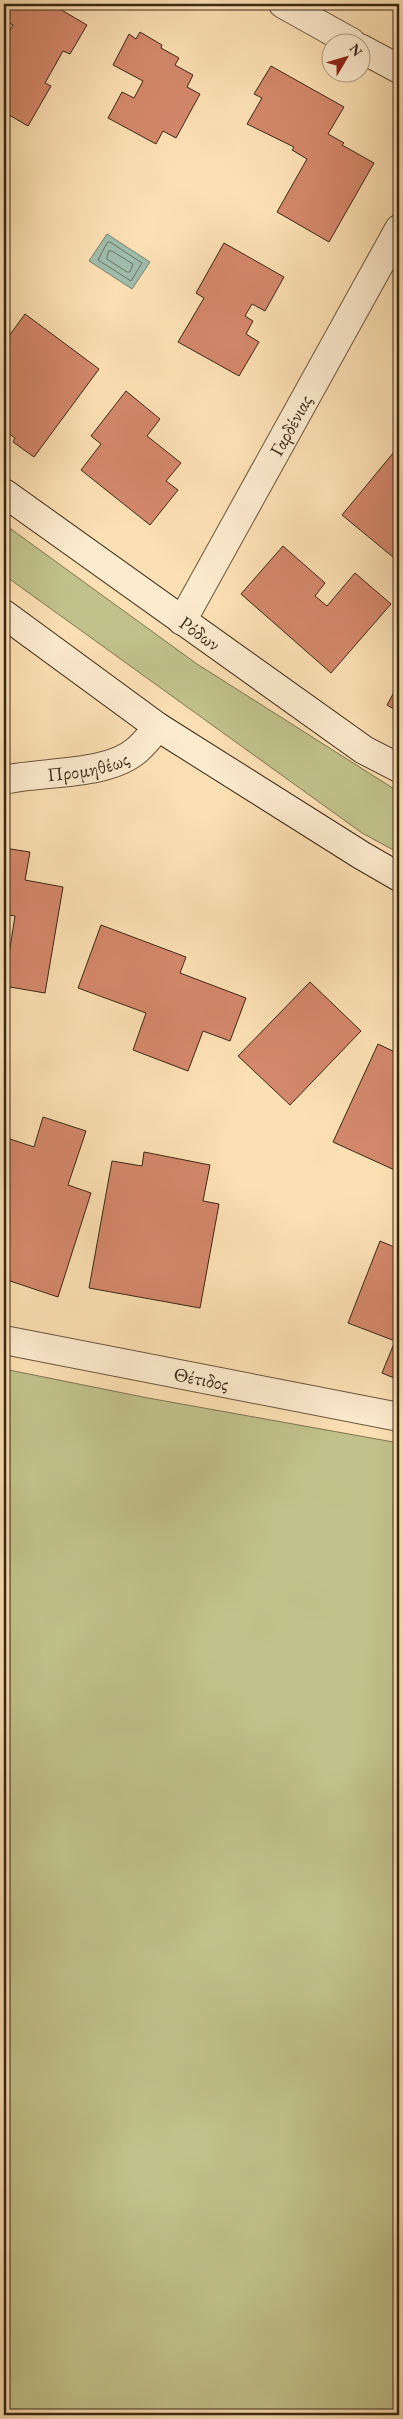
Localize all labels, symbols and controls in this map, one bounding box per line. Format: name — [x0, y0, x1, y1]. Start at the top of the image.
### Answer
north arrow — [320, 32, 370, 82]
text: N — [346, 40, 367, 61]
street label: Γαρδένιας — [263, 390, 317, 460]
street label: Ρόδων — [175, 610, 226, 656]
street label: Προμηθέως — [46, 746, 133, 787]
street label: Θέτιδος — [172, 1361, 231, 1396]

